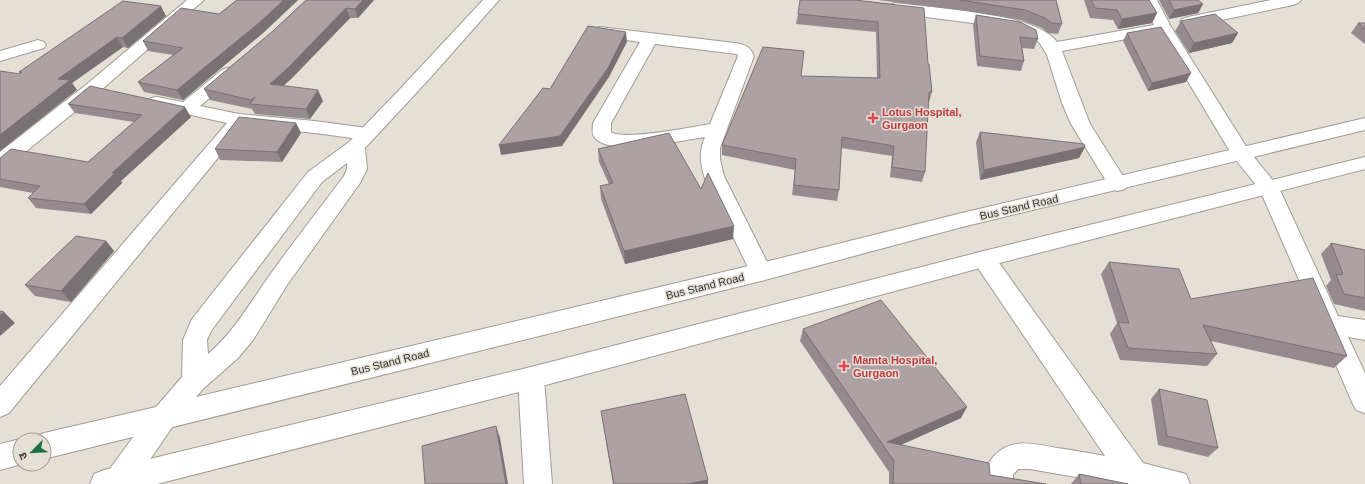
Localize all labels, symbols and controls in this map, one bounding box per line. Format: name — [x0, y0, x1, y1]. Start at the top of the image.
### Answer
place label: Lotus Hospital, Gurgaon — [882, 106, 961, 131]
marker: Lotus Hospital, Gurgaon — [867, 112, 879, 124]
street label: Bus Stand Road — [979, 192, 1059, 222]
street label: Bus Stand Road — [665, 270, 745, 302]
street label: Bus Stand Road — [350, 346, 430, 378]
place label: Mamta Hospital, Gurgaon — [853, 354, 937, 379]
marker: Mamta Hospital, Gurgaon — [838, 360, 850, 372]
north arrow — [12, 432, 52, 472]
text: उ — [16, 450, 30, 461]

